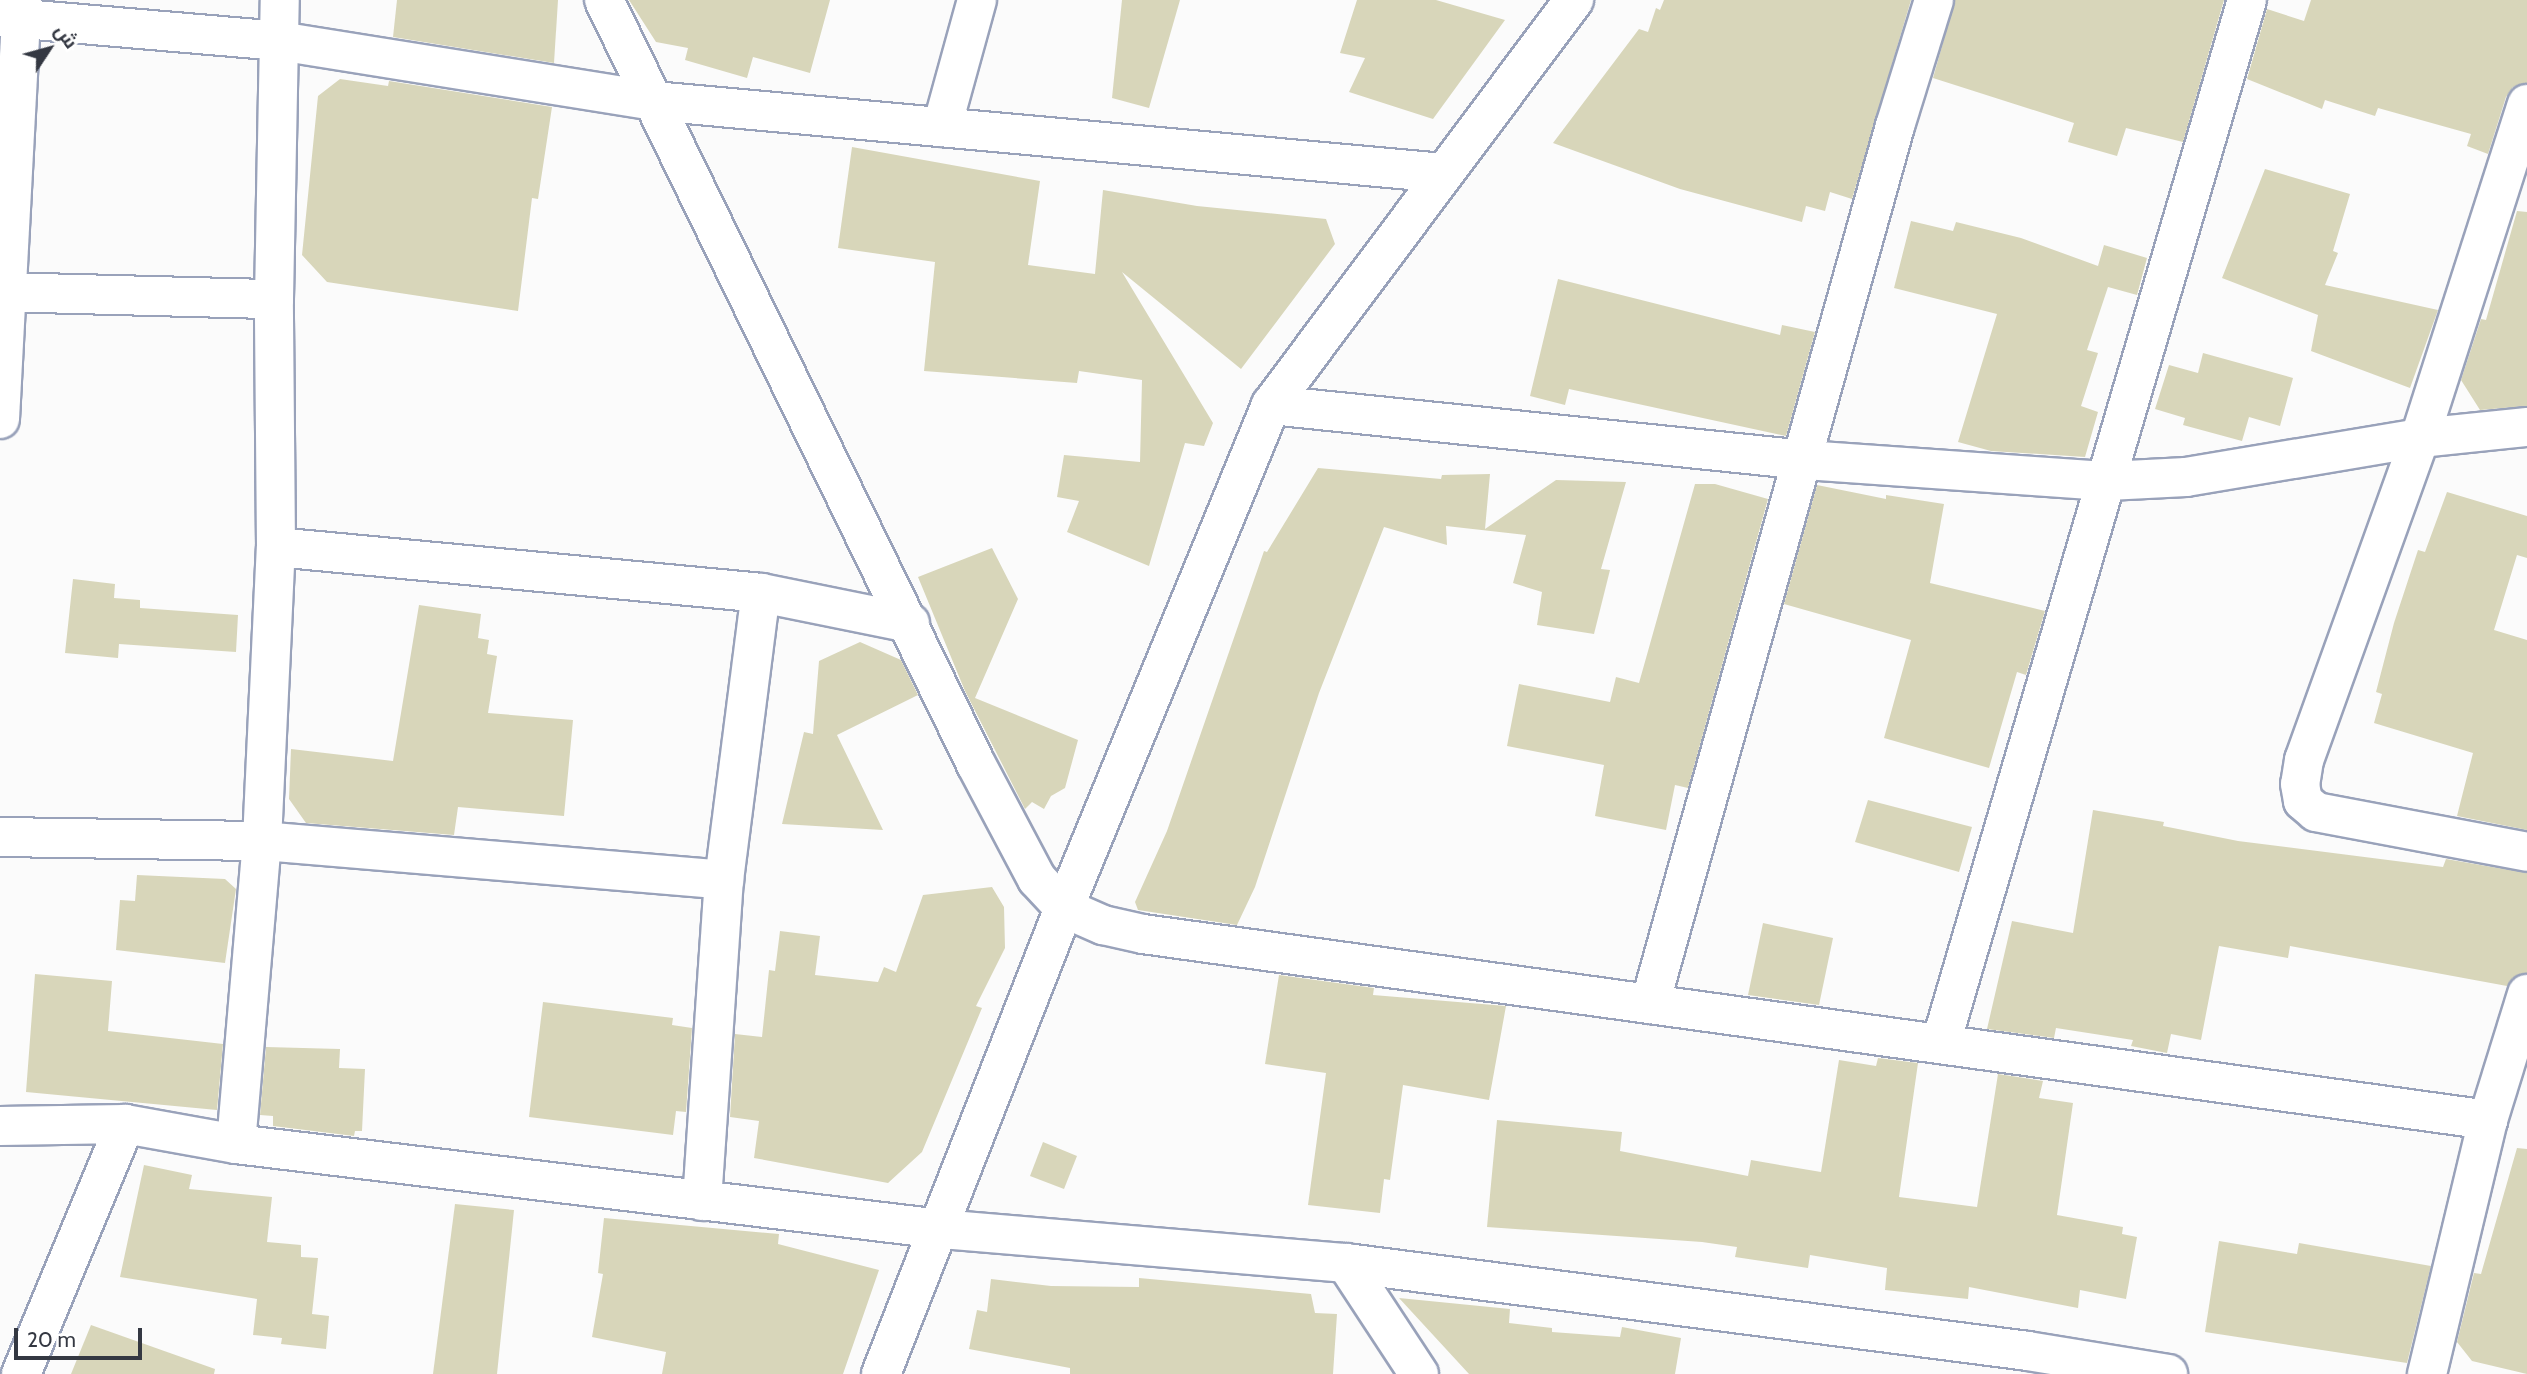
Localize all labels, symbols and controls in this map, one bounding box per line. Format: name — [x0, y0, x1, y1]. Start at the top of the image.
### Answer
north arrow — [14, 14, 84, 84]
text: ش — [50, 20, 83, 53]
scale bar — [18, 1314, 145, 1358]
text: 20 m — [27, 1327, 76, 1352]

